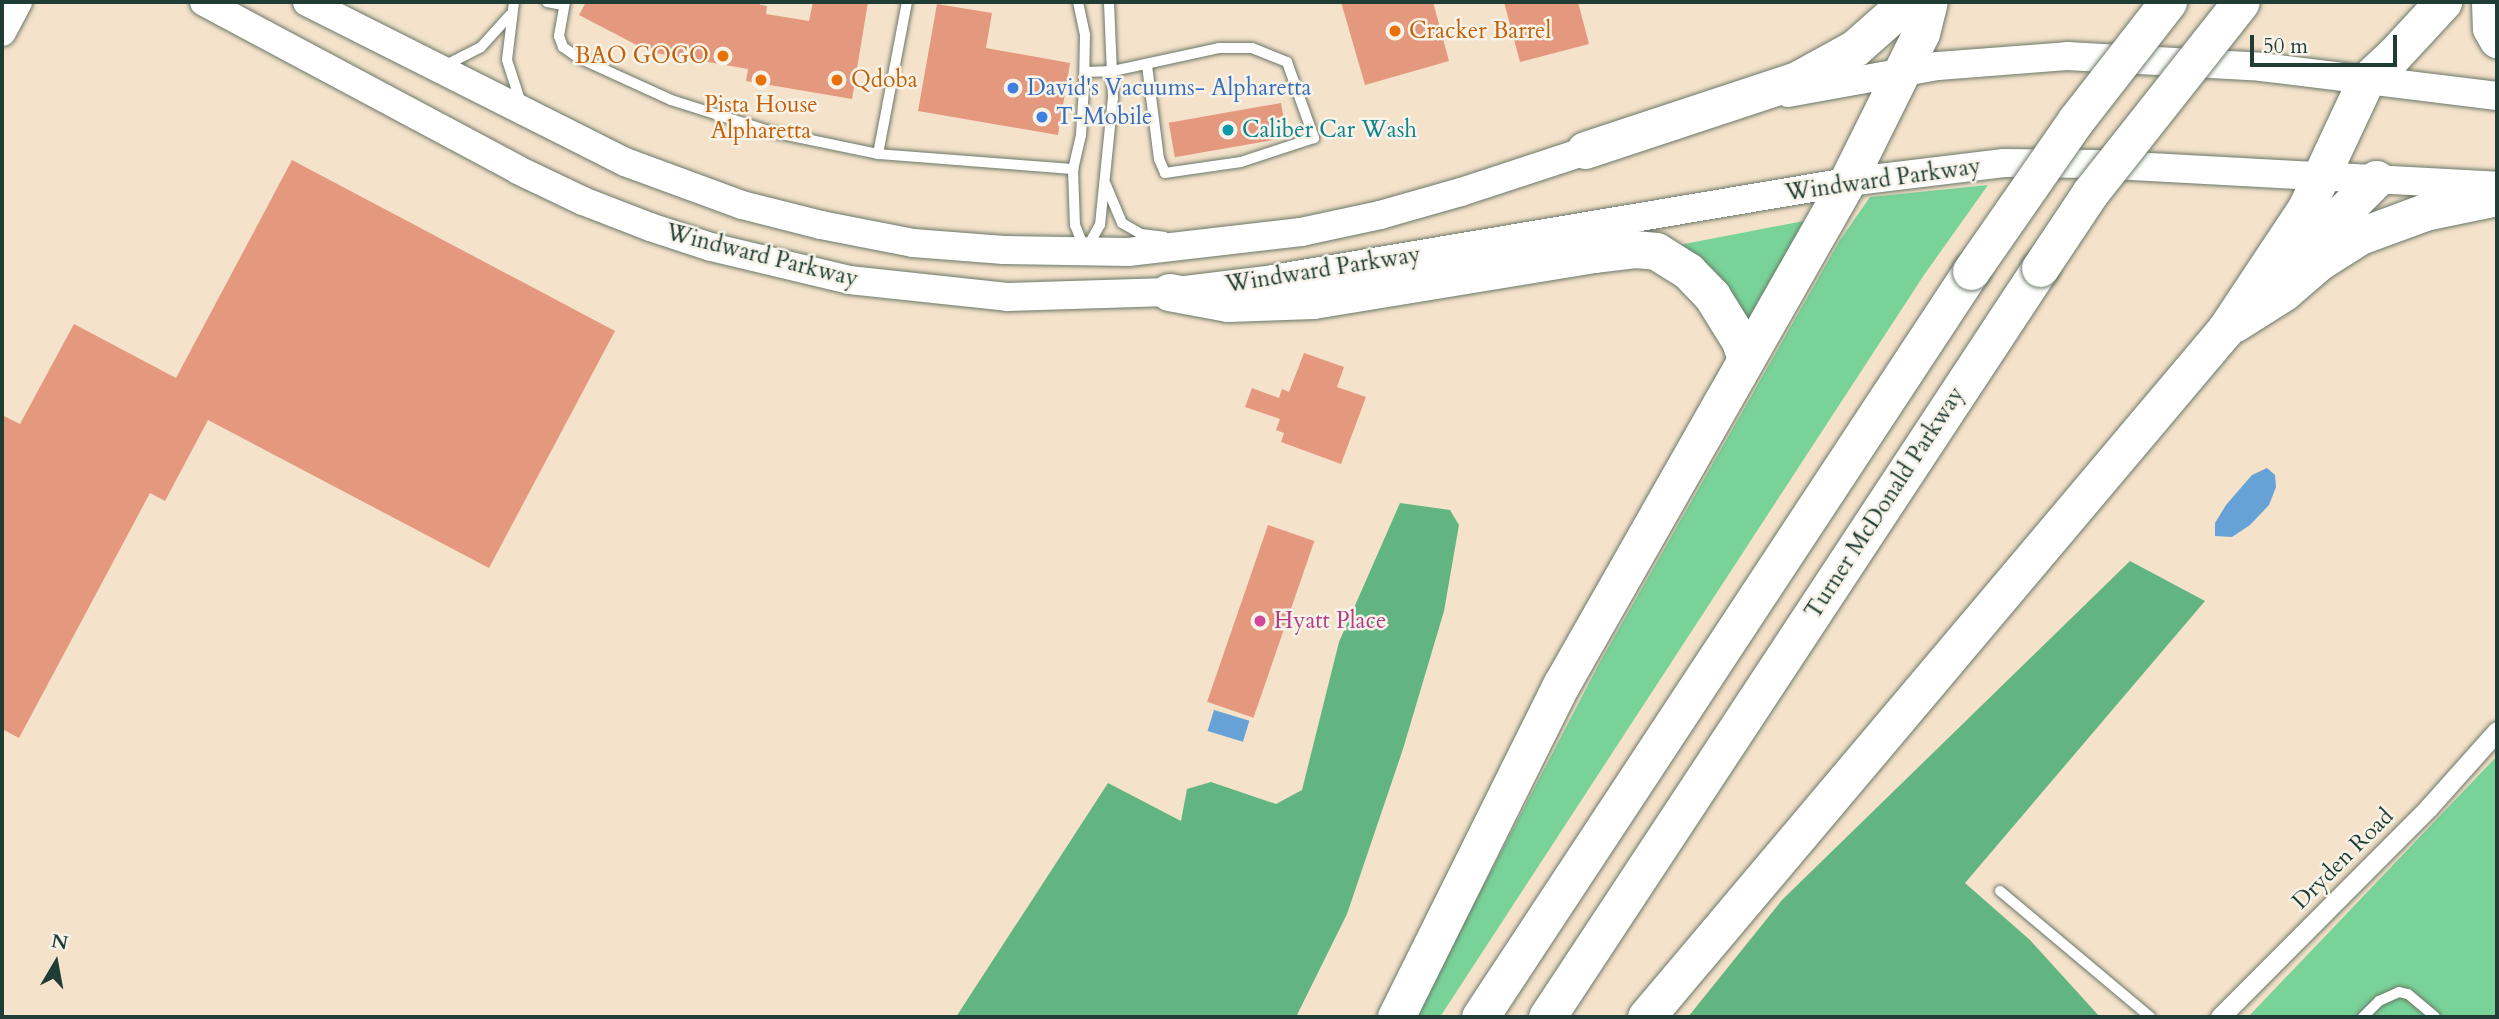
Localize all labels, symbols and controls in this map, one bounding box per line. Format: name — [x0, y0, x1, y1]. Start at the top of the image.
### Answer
place label: Cracker Barrel — [1409, 17, 1551, 45]
scale bar — [2254, 21, 2401, 65]
marker: Cracker Barrel — [1387, 23, 1403, 39]
text: 50 m — [2263, 32, 2308, 61]
place label: BAO GOGO — [575, 42, 709, 70]
marker: BAO GOGO — [715, 48, 731, 64]
place label: Qdoba — [851, 66, 918, 94]
marker: Pista House Alpharetta — [753, 72, 769, 88]
marker: Qdoba — [829, 72, 845, 88]
place label: David's Vacuums- Alpharetta — [1027, 74, 1312, 102]
marker: David's Vacuums- Alpharetta — [1005, 80, 1021, 96]
place label: Pista House Alpharetta — [704, 91, 818, 145]
place label: T-Mobile — [1056, 103, 1152, 131]
marker: T-Mobile — [1034, 109, 1050, 125]
place label: Caliber Car Wash — [1242, 116, 1417, 144]
marker: Caliber Car Wash — [1220, 122, 1236, 138]
street label: Windward Parkway — [1783, 153, 1983, 207]
street label: Windward Parkway — [663, 219, 861, 293]
street label: Windward Parkway — [1223, 241, 1423, 299]
street label: Turner McDonald Parkway — [1800, 382, 1970, 624]
place label: Hyatt Place — [1274, 607, 1386, 635]
marker: Hyatt Place — [1252, 613, 1268, 629]
street label: Dryden Road — [2287, 803, 2399, 915]
north arrow — [21, 928, 91, 998]
text: N — [49, 928, 70, 957]

